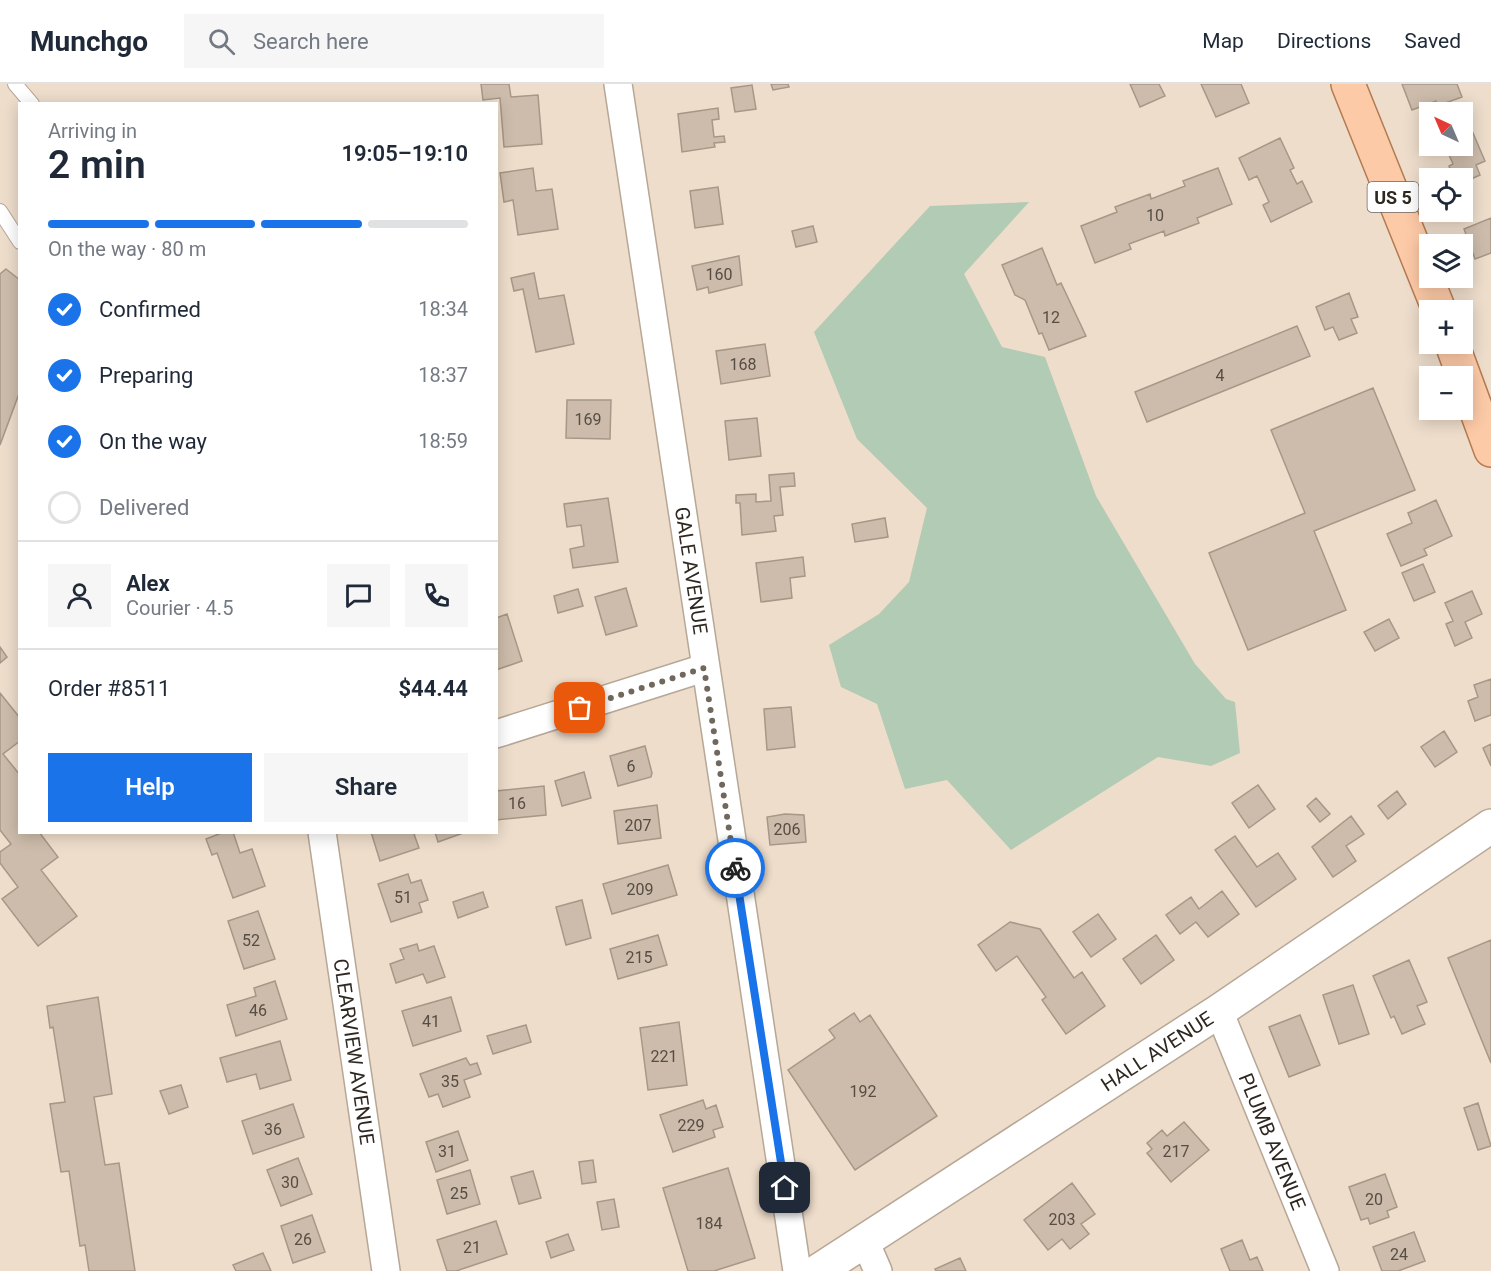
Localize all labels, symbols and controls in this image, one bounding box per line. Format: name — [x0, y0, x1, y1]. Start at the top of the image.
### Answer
search box — [184, 14, 604, 68]
text: Munchgo — [30, 25, 148, 58]
icon: search — [205, 25, 238, 58]
text: Search here — [253, 29, 369, 54]
text: Map — [1202, 29, 1244, 53]
text: Directions — [1277, 29, 1371, 53]
text: Saved — [1404, 29, 1461, 53]
north arrow — [1419, 102, 1473, 156]
map controls — [1419, 102, 1473, 420]
text: Arriving in — [48, 119, 137, 143]
text: 19:05–19:10 — [341, 141, 468, 166]
text: 2 min — [48, 142, 146, 188]
button: locate — [1419, 168, 1473, 222]
road number: US 5 — [1368, 182, 1418, 212]
house number: 10 — [1146, 206, 1164, 225]
button: layers — [1419, 234, 1473, 288]
text: On the way · 80 m — [48, 237, 206, 261]
house number: 160 — [706, 265, 732, 284]
icon: check — [48, 293, 81, 326]
text: Confirmed — [99, 297, 201, 322]
text: 18:34 — [418, 297, 468, 321]
button: + — [1419, 300, 1473, 354]
house number: 12 — [1042, 308, 1060, 327]
house number: 168 — [730, 355, 756, 374]
icon: check — [48, 359, 81, 392]
text: Preparing — [99, 363, 193, 388]
text: 18:37 — [418, 363, 468, 387]
house number: 4 — [1216, 366, 1225, 385]
button: − — [1419, 366, 1473, 420]
house number: 169 — [575, 410, 601, 429]
icon: check — [48, 425, 81, 458]
text: On the way — [99, 429, 207, 454]
text: 18:59 — [418, 429, 468, 453]
text: Delivered — [99, 495, 189, 520]
street label: GALE AVENUE — [670, 505, 713, 636]
button: person — [48, 564, 111, 627]
button: chat — [327, 564, 390, 627]
button: phone — [405, 564, 468, 627]
text: Alex — [126, 571, 170, 596]
text: Courier · 4.5 — [126, 596, 233, 620]
text: Order #8511 — [48, 676, 170, 701]
text: $44.44 — [399, 676, 468, 701]
pin — [554, 682, 605, 733]
icon: bag — [563, 691, 596, 724]
button: Help — [48, 753, 252, 822]
button: Share — [264, 753, 468, 822]
house number: 6 — [627, 757, 636, 776]
house number: 16 — [508, 794, 526, 813]
house number: 207 — [625, 816, 651, 835]
house number: 206 — [774, 820, 800, 839]
courier — [705, 838, 765, 898]
icon: bike — [719, 852, 752, 885]
house number: 209 — [627, 880, 653, 899]
house number: 51 — [394, 888, 412, 907]
house number: 52 — [242, 931, 260, 950]
house number: 215 — [626, 948, 652, 967]
street label: CLEARVIEW AVENUE — [329, 957, 379, 1146]
house number: 46 — [249, 1001, 267, 1020]
street label: HALL AVENUE — [1096, 1006, 1218, 1096]
house number: 41 — [422, 1012, 440, 1031]
house number: 221 — [651, 1047, 677, 1066]
street label: PLUMB AVENUE — [1234, 1070, 1311, 1214]
house number: 35 — [441, 1072, 459, 1091]
house number: 192 — [850, 1082, 876, 1101]
house number: 229 — [678, 1116, 704, 1135]
house number: 36 — [264, 1120, 282, 1139]
house number: 31 — [438, 1142, 456, 1161]
house number: 217 — [1163, 1142, 1189, 1161]
pin — [759, 1162, 810, 1213]
icon: home — [768, 1171, 801, 1204]
house number: 30 — [281, 1173, 299, 1192]
house number: 25 — [450, 1184, 468, 1203]
house number: 20 — [1365, 1190, 1383, 1209]
house number: 203 — [1049, 1210, 1075, 1229]
house number: 184 — [696, 1214, 722, 1233]
house number: 26 — [294, 1230, 312, 1249]
house number: 21 — [463, 1238, 481, 1257]
house number: 24 — [1390, 1245, 1408, 1264]

